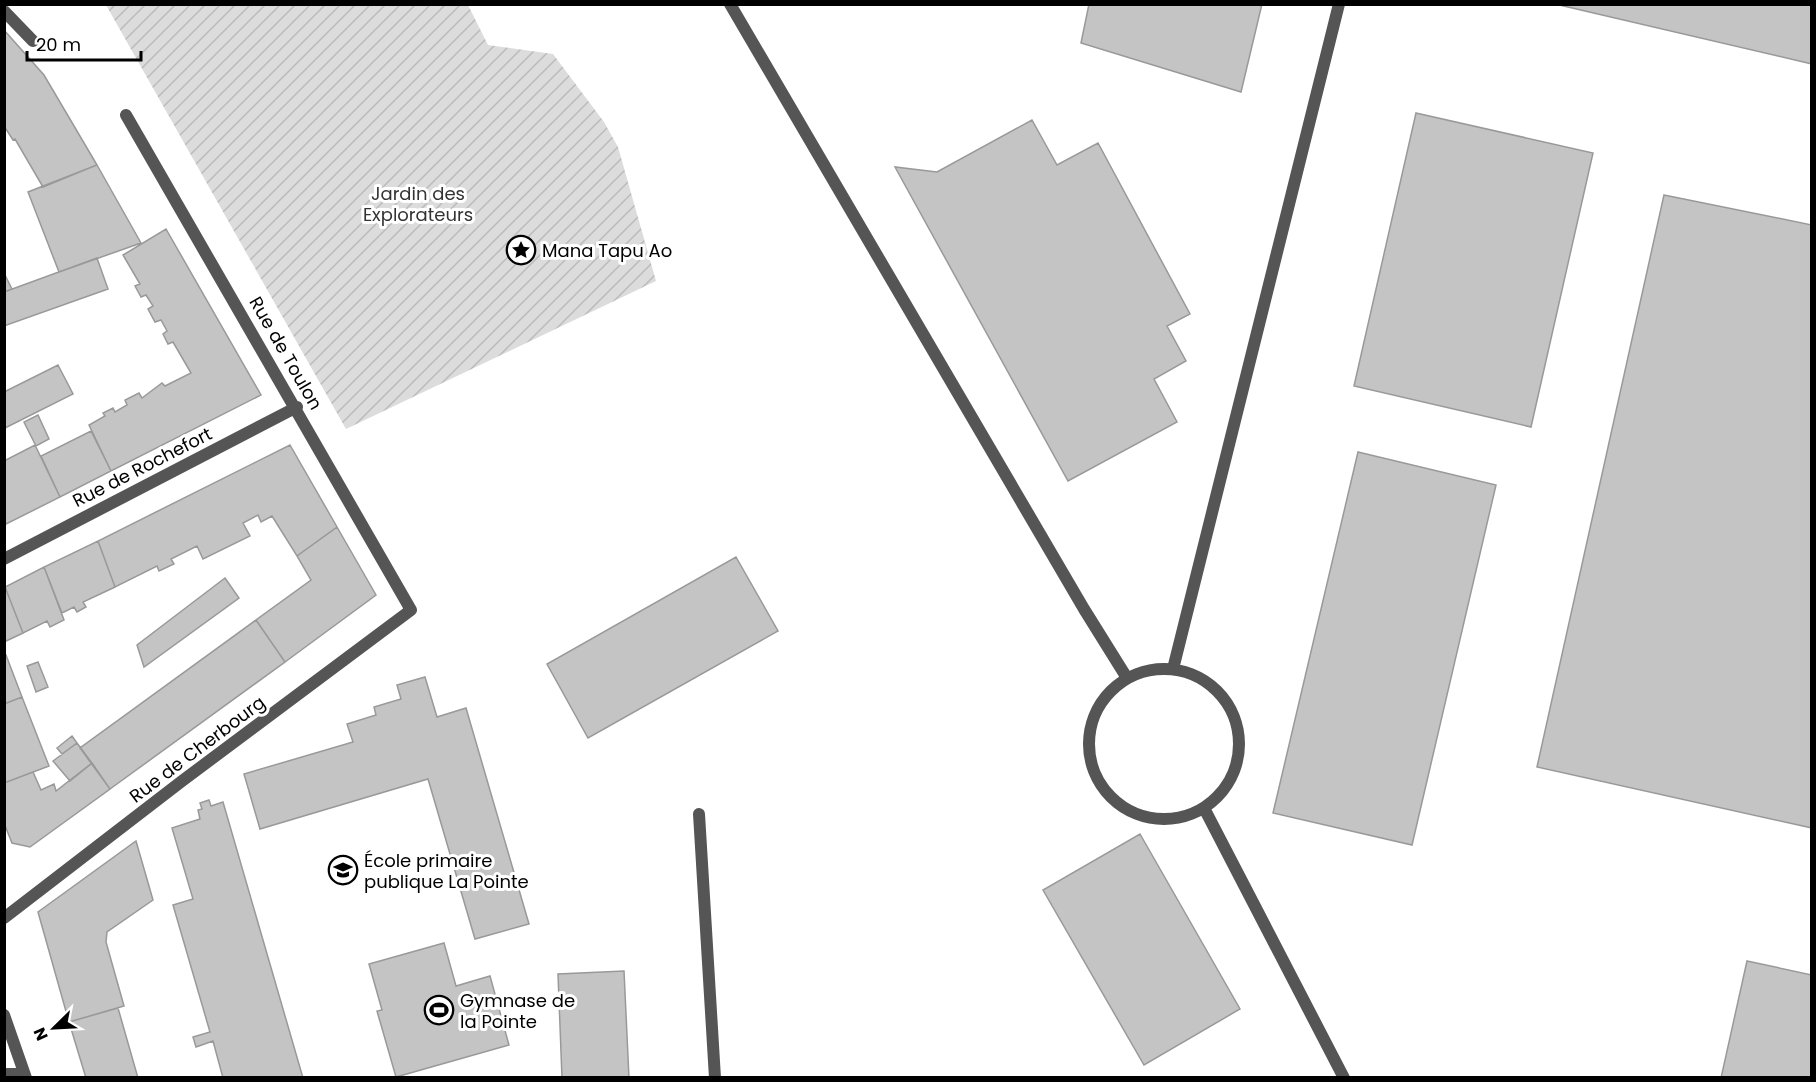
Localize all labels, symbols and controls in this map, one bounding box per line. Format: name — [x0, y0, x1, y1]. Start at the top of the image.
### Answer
scale bar — [27, 24, 141, 62]
text: 20 m — [36, 32, 81, 57]
park label: Jardin des Explorateurs — [363, 181, 473, 227]
place icon: Mana Tapu Ao — [505, 234, 537, 266]
place label: Mana Tapu Ao — [542, 238, 672, 263]
street label: Rue de Toulon — [243, 292, 329, 414]
street label: Rue de Rochefort — [68, 421, 216, 513]
street label: Rue de Cherbourg — [124, 690, 270, 808]
place label: École primaire publique La Pointe — [364, 848, 529, 894]
school or university icon: École primaire publique La Pointe — [327, 854, 359, 886]
place label: Gymnase de la Pointe — [460, 988, 575, 1034]
sports icon: Gymnase de la Pointe — [423, 994, 455, 1026]
north arrow — [24, 998, 84, 1058]
text: N — [28, 1024, 54, 1044]

